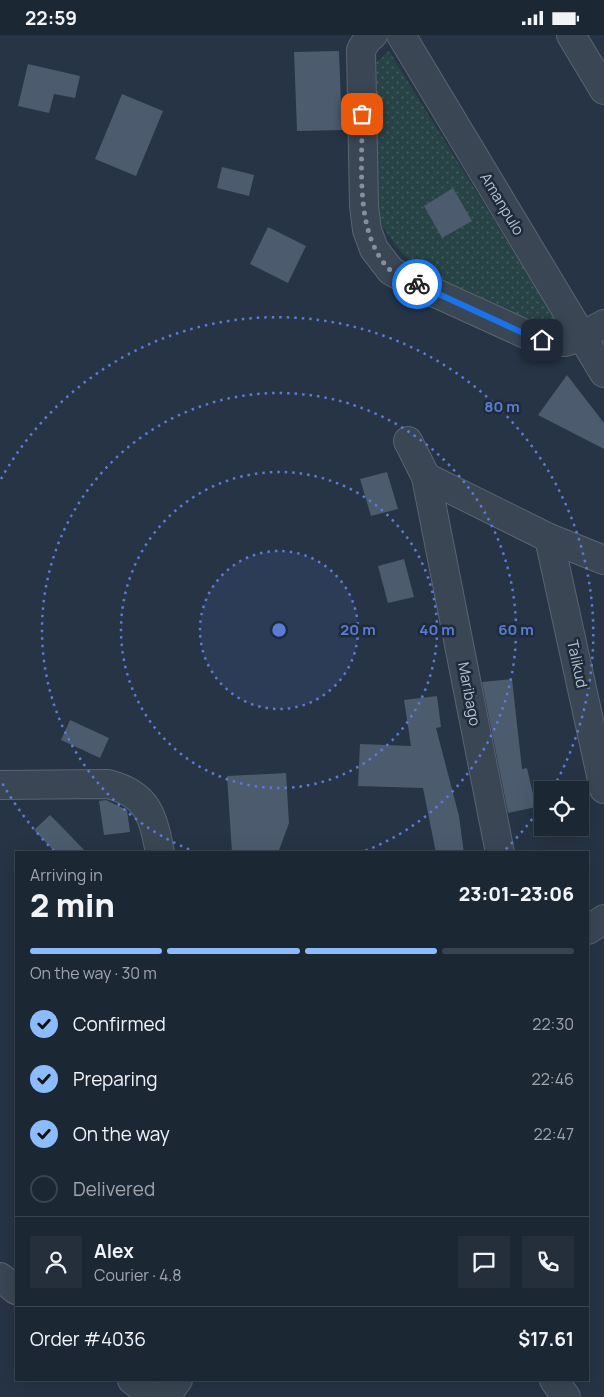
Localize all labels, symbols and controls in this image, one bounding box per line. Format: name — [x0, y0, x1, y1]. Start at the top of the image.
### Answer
text: 22:59 — [25, 5, 77, 31]
pin — [341, 93, 383, 135]
icon: bag — [348, 100, 376, 128]
street label: Amanpulo — [475, 168, 529, 239]
courier — [392, 259, 442, 309]
icon: bike — [403, 270, 431, 298]
pin — [521, 319, 563, 361]
icon: home — [528, 326, 556, 354]
text: 80 m — [484, 396, 520, 417]
text: 20 m — [340, 619, 376, 640]
text: 40 m — [419, 619, 455, 640]
text: 60 m — [498, 619, 534, 640]
centre of rings — [270, 621, 288, 639]
street label: Talikud — [562, 638, 593, 690]
street label: Maribago — [453, 660, 486, 728]
map controls — [534, 781, 589, 836]
button: locate — [534, 781, 589, 836]
text: Arriving in — [30, 864, 103, 886]
text: 23:01–23:06 — [459, 881, 574, 907]
text: 2 min — [30, 883, 115, 927]
text: On the way · 30 m — [30, 962, 157, 984]
icon: check — [30, 1010, 58, 1038]
text: Confirmed — [73, 1011, 166, 1037]
text: 22:30 — [532, 1013, 574, 1035]
icon: check — [30, 1065, 58, 1093]
text: Preparing — [73, 1066, 158, 1092]
text: 22:46 — [532, 1068, 574, 1090]
icon: check — [30, 1120, 58, 1148]
text: On the way — [73, 1121, 170, 1147]
text: 22:47 — [534, 1123, 574, 1145]
text: Delivered — [73, 1176, 155, 1202]
button: person — [30, 1236, 82, 1288]
button: chat — [458, 1236, 510, 1288]
button: phone — [522, 1236, 574, 1288]
text: Alex — [94, 1238, 134, 1264]
text: Courier · 4.8 — [94, 1264, 182, 1286]
text: Order #4036 — [30, 1326, 146, 1352]
text: $17.61 — [518, 1326, 574, 1352]

